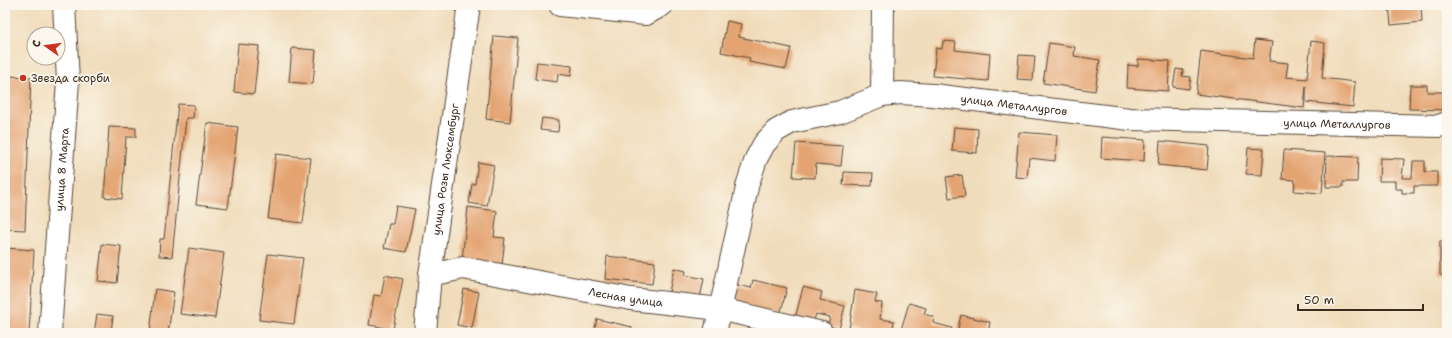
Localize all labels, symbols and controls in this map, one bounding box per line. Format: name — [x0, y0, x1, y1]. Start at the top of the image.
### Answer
north arrow — [26, 26, 66, 66]
text: С — [29, 38, 45, 49]
place label: Звезда скорби — [31, 71, 110, 86]
marker: Звезда скорби — [18, 73, 28, 83]
street label: улица Металлургов — [960, 91, 1068, 119]
street label: улица Розы Люксембург — [429, 102, 463, 236]
street label: улица Металлургов — [1283, 115, 1391, 133]
street label: улица 8 Марта — [52, 127, 73, 212]
street label: Лесная улица — [587, 284, 664, 311]
scale bar — [1298, 286, 1423, 312]
text: 50 m — [1304, 292, 1334, 308]

